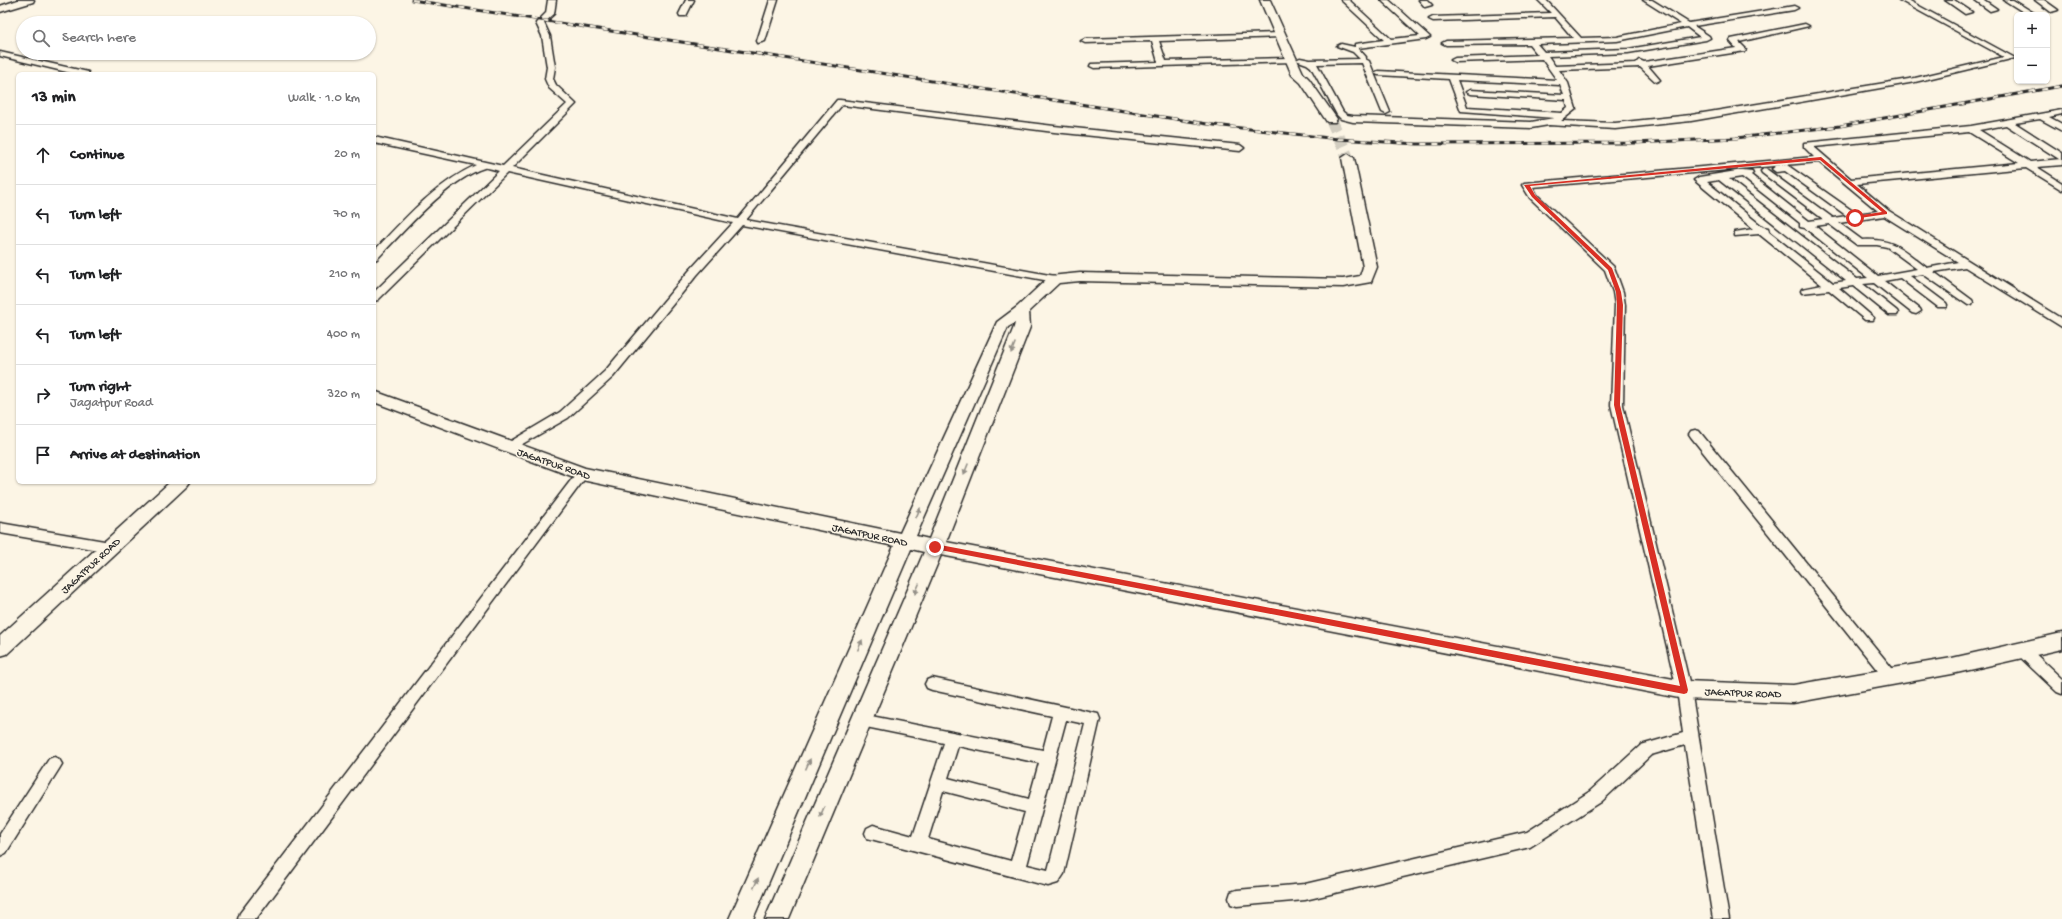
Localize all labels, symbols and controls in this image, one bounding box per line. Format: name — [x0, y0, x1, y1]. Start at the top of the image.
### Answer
map controls — [2014, 12, 2050, 84]
button: + — [2014, 12, 2050, 48]
search box — [16, 16, 376, 60]
icon: search — [30, 27, 52, 49]
text: Search here — [62, 29, 136, 47]
button: − — [2014, 48, 2050, 84]
text: 13 min — [32, 88, 76, 108]
text: Walk · 1.0 km — [288, 91, 360, 106]
icon: ahead — [32, 144, 54, 166]
text: Continue — [70, 146, 124, 164]
text: 20 m — [334, 147, 360, 162]
icon: left — [32, 204, 54, 226]
text: Turn left — [70, 206, 121, 224]
text: 70 m — [334, 207, 360, 222]
route start — [1846, 209, 1864, 227]
icon: left — [32, 264, 54, 286]
text: Turn left — [70, 266, 121, 284]
text: 210 m — [329, 267, 360, 282]
icon: left — [32, 324, 54, 346]
text: Turn left — [70, 326, 121, 344]
text: 400 m — [327, 327, 360, 342]
one-way arrow — [1010, 342, 1016, 354]
text: Turn right — [70, 378, 130, 396]
icon: right — [32, 384, 54, 406]
text: 320 m — [327, 387, 360, 402]
text: Jagatpur Road — [70, 396, 153, 411]
icon: arrive — [32, 444, 54, 466]
text: Arrive at destination — [70, 446, 200, 464]
street label: JAGATPUR ROAD — [515, 447, 592, 483]
one-way arrow — [962, 463, 968, 475]
one-way arrow — [915, 507, 921, 519]
street label: JAGATPUR ROAD — [831, 522, 909, 550]
street label: JAGATPUR ROAD — [59, 535, 124, 597]
route end — [926, 538, 944, 556]
one-way arrow — [913, 584, 919, 596]
one-way arrow — [857, 639, 863, 650]
street label: JAGATPUR ROAD — [1704, 687, 1782, 701]
one-way arrow — [805, 758, 811, 770]
one-way arrow — [819, 806, 825, 817]
one-way arrow — [753, 878, 759, 889]

